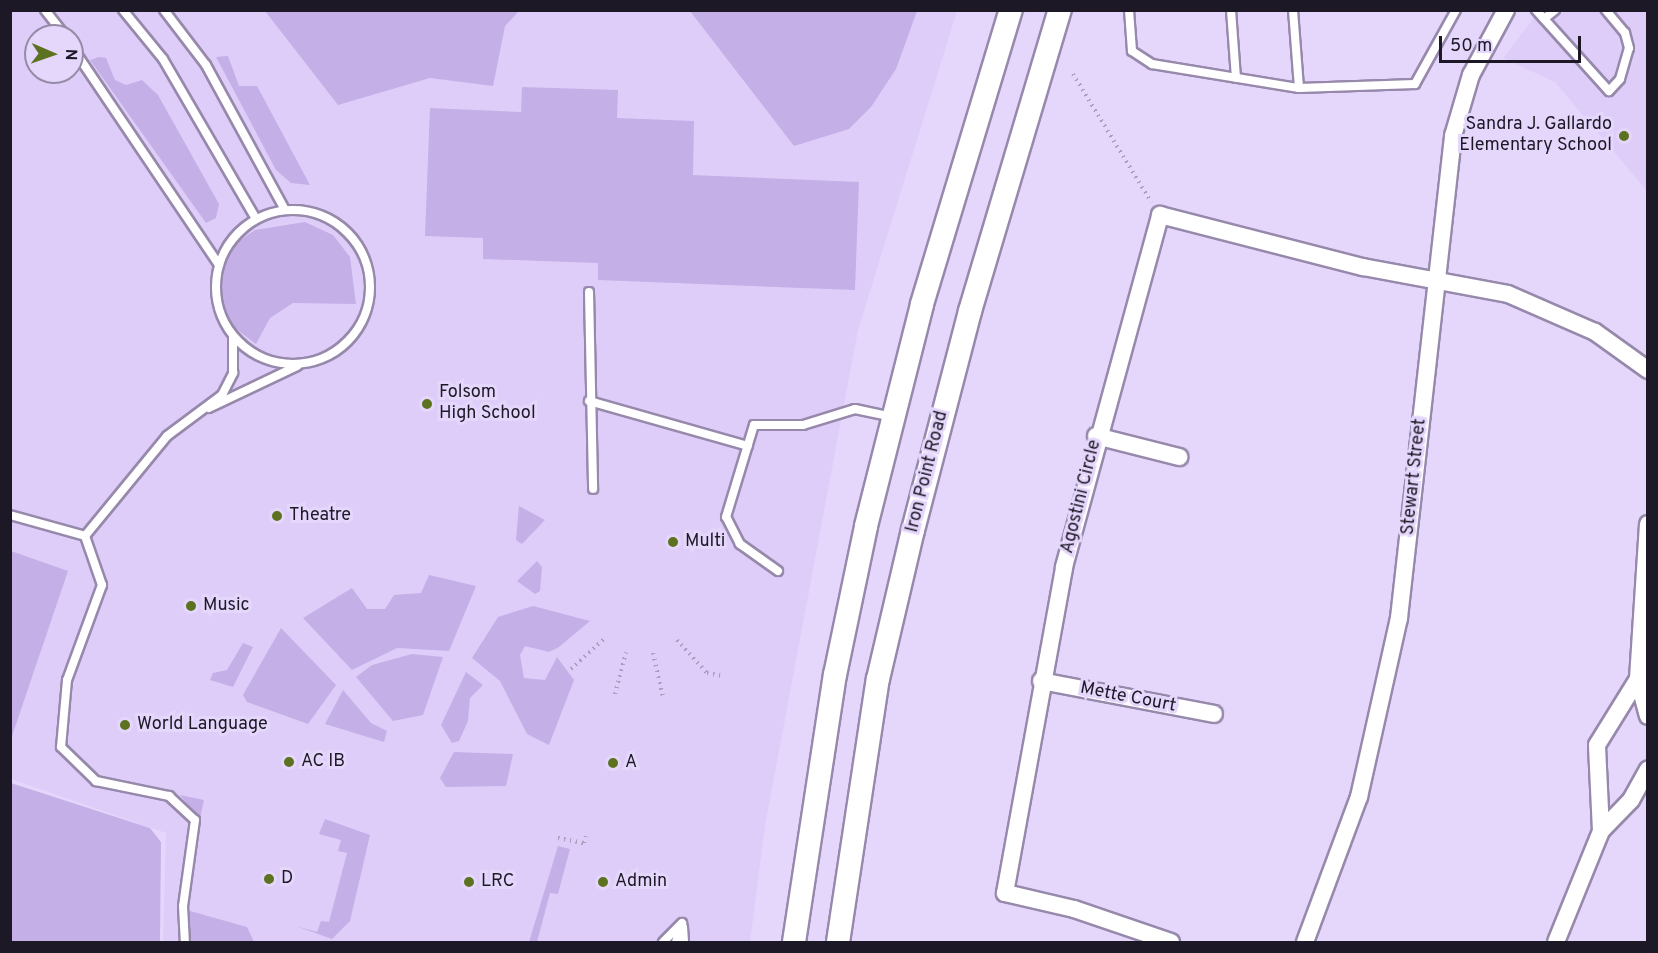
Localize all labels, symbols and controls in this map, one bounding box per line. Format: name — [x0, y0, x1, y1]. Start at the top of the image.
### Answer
north arrow — [24, 24, 84, 84]
scale bar — [1442, 24, 1584, 62]
text: 50 m — [1450, 35, 1492, 58]
text: N — [60, 48, 80, 61]
place label: Sandra J. Gallardo Elementary School — [1459, 115, 1612, 158]
marker: Sandra J. Gallardo Elementary School — [1617, 129, 1631, 143]
place label: Folsom High School — [439, 383, 536, 426]
marker: Folsom High School — [420, 397, 434, 411]
street label: Iron Point Road — [902, 409, 954, 535]
street label: Stewart Street — [1398, 418, 1432, 536]
street label: Agostini Circle — [1057, 438, 1107, 556]
place label: Theatre — [289, 505, 351, 527]
marker: Theatre — [270, 509, 284, 523]
place label: Multi — [685, 531, 725, 553]
marker: Multi — [666, 535, 680, 549]
place label: Music — [203, 595, 250, 617]
marker: Music — [184, 599, 198, 613]
street label: Mette Court — [1078, 678, 1178, 718]
place label: World Language — [137, 714, 268, 736]
marker: World Language — [118, 718, 132, 732]
place label: AC IB — [301, 751, 345, 773]
place label: A — [625, 752, 637, 774]
marker: AC IB — [282, 755, 296, 769]
marker: A — [606, 756, 620, 770]
place label: D — [281, 868, 293, 890]
place label: LRC — [481, 871, 514, 893]
place label: Admin — [615, 871, 667, 893]
marker: D — [262, 872, 276, 886]
marker: LRC — [462, 875, 476, 889]
marker: Admin — [596, 875, 610, 889]

